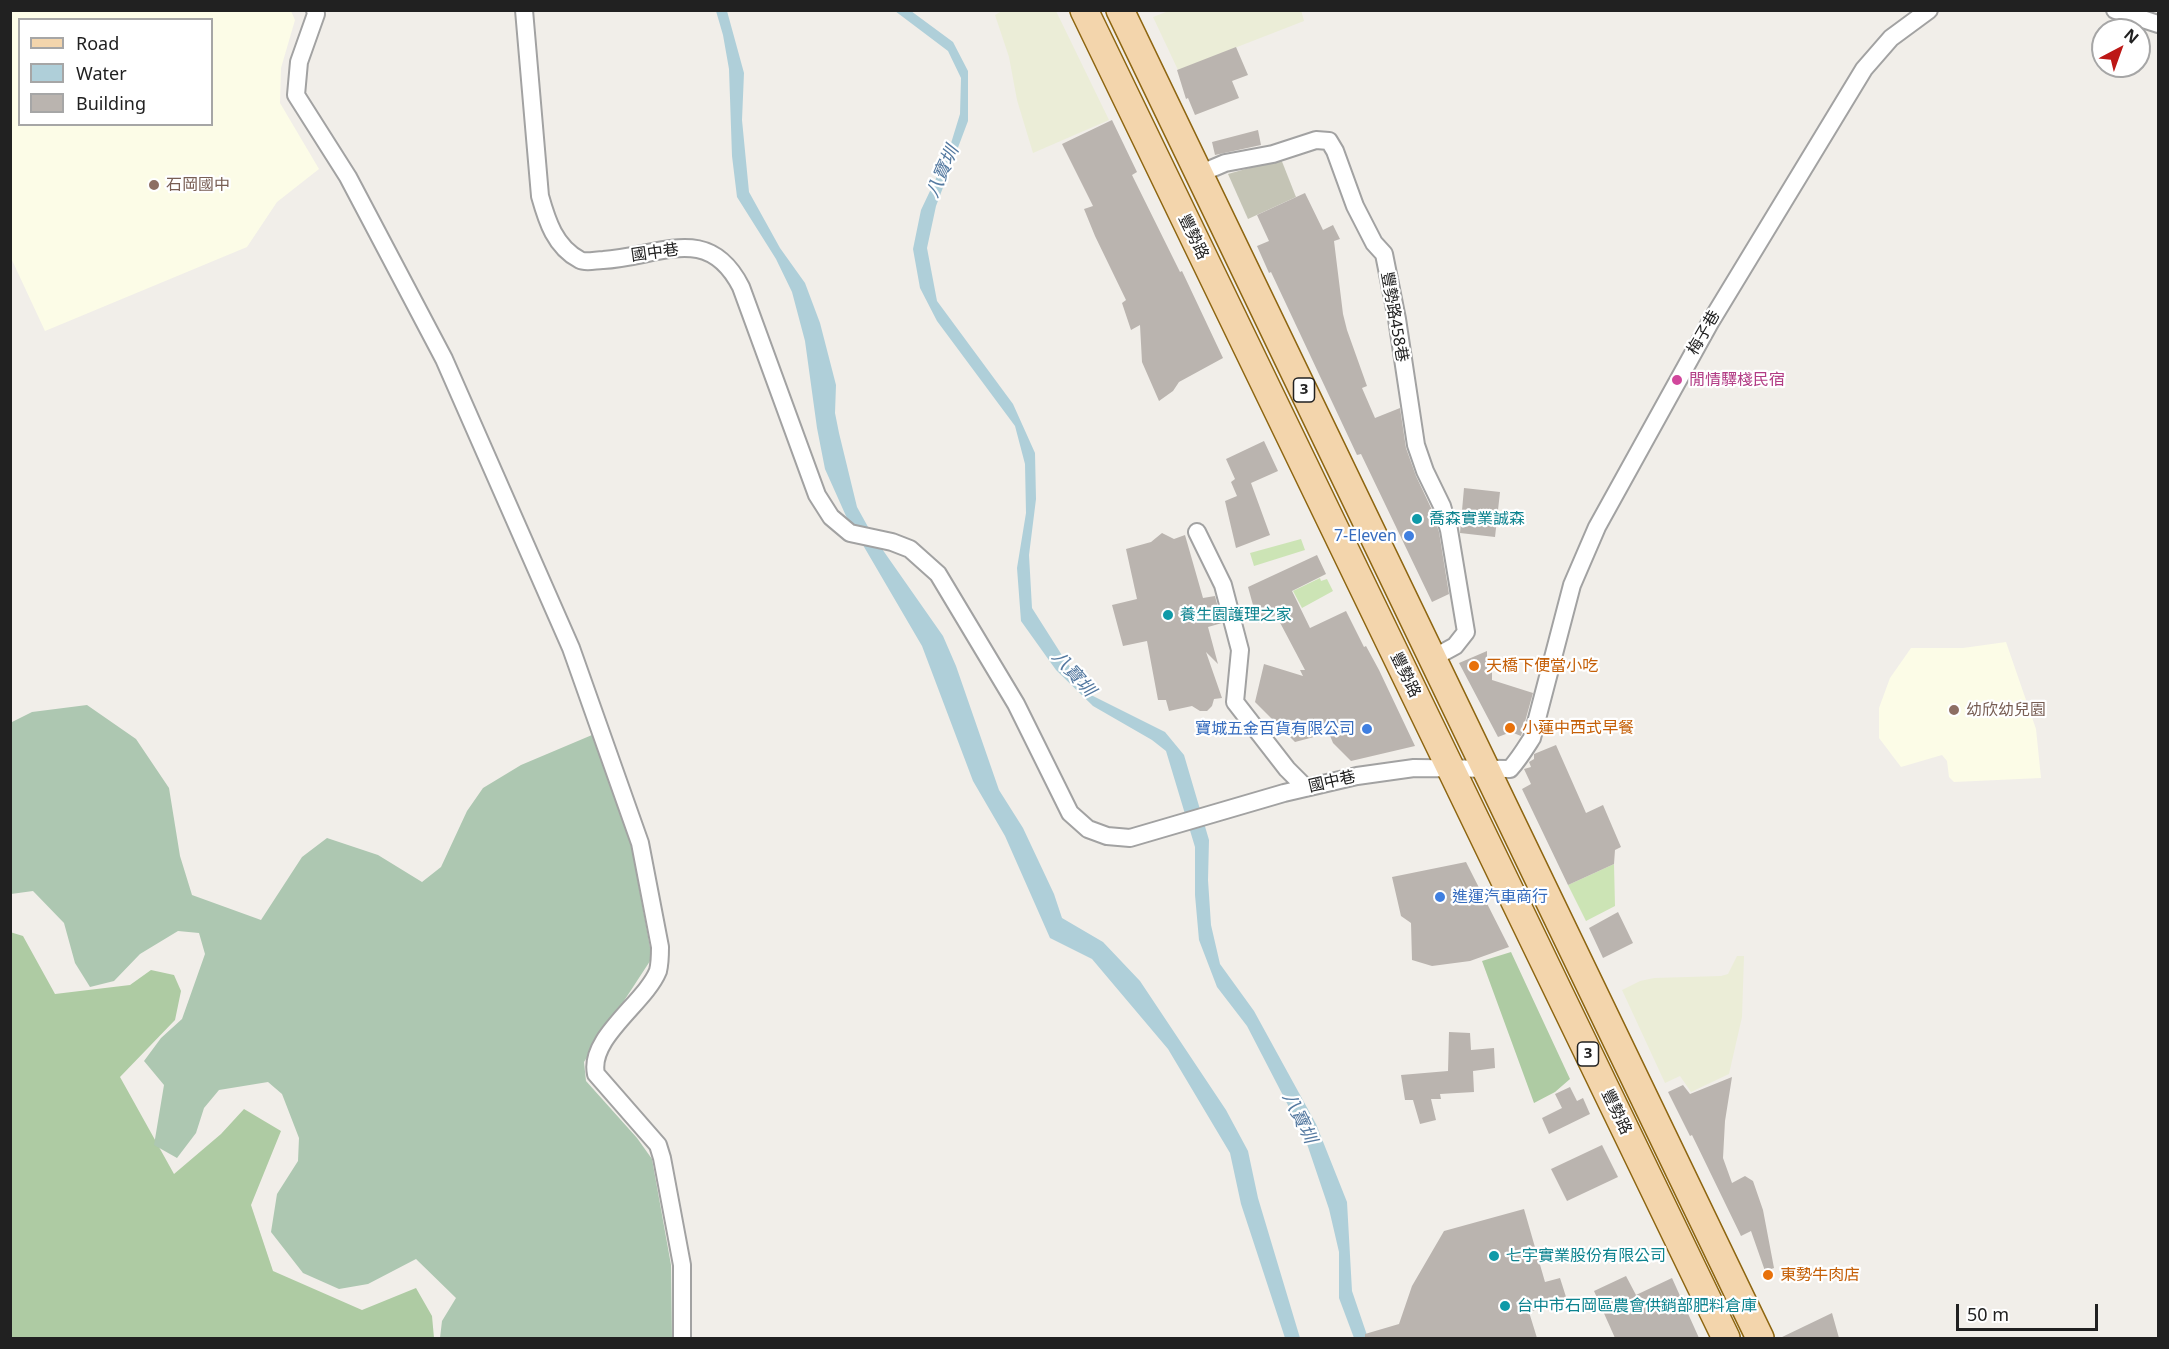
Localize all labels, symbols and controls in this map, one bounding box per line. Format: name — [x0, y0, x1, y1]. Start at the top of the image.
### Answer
legend — [18, 18, 213, 126]
north arrow — [2091, 18, 2151, 78]
text: N — [2119, 23, 2144, 48]
text: Road — [76, 31, 119, 55]
text: Water — [76, 61, 127, 85]
text: Building — [76, 91, 146, 115]
water label: 八寶圳 — [922, 143, 964, 201]
place label: 石岡國中 — [166, 175, 230, 195]
marker: 石岡國中 — [147, 178, 161, 192]
street label: 豐勢路 — [1174, 211, 1212, 263]
street label: 國中巷 — [630, 240, 680, 266]
street label: 豐勢路458巷 — [1377, 270, 1411, 364]
street label: 梅子巷 — [1684, 307, 1724, 359]
place label: 閒情驛棧民宿 — [1689, 370, 1785, 390]
marker: 閒情驛棧民宿 — [1670, 373, 1684, 387]
road number: 3 — [1294, 378, 1314, 402]
place label: 喬森實業誠森 — [1429, 509, 1525, 529]
marker: 喬森實業誠森 — [1410, 512, 1424, 526]
place label: 7-Eleven — [1334, 526, 1397, 546]
marker: 7-Eleven — [1402, 529, 1416, 543]
place label: 養生園護理之家 — [1180, 605, 1292, 625]
marker: 養生園護理之家 — [1161, 608, 1175, 622]
water label: 八寶圳 — [1047, 647, 1099, 701]
street label: 豐勢路 — [1386, 649, 1424, 701]
place label: 天橋下便當小吃 — [1486, 656, 1598, 676]
marker: 天橋下便當小吃 — [1467, 659, 1481, 673]
place label: 幼欣幼兒園 — [1966, 700, 2046, 720]
marker: 幼欣幼兒園 — [1947, 703, 1961, 717]
place label: 小蓮中西式早餐 — [1522, 718, 1634, 738]
place label: 寶城五金百貨有限公司 — [1195, 719, 1355, 739]
marker: 小蓮中西式早餐 — [1503, 721, 1517, 735]
marker: 寶城五金百貨有限公司 — [1360, 722, 1374, 736]
street label: 國中巷 — [1306, 767, 1358, 797]
place label: 進運汽車商行 — [1452, 887, 1548, 907]
marker: 進運汽車商行 — [1433, 890, 1447, 904]
road number: 3 — [1578, 1042, 1598, 1066]
street label: 豐勢路 — [1597, 1086, 1635, 1138]
water label: 八寶圳 — [1277, 1089, 1321, 1147]
place label: 七宇實業股份有限公司 — [1506, 1246, 1666, 1266]
marker: 七宇實業股份有限公司 — [1487, 1249, 1501, 1263]
place label: 東勢牛肉店 — [1780, 1265, 1860, 1285]
marker: 東勢牛肉店 — [1761, 1268, 1775, 1282]
scale bar — [1959, 1292, 2102, 1330]
place label: 台中市石岡區農會供銷部肥料倉庫 — [1517, 1296, 1757, 1316]
marker: 台中市石岡區農會供銷部肥料倉庫 — [1498, 1299, 1512, 1313]
text: 50 m — [1967, 1302, 2009, 1326]

